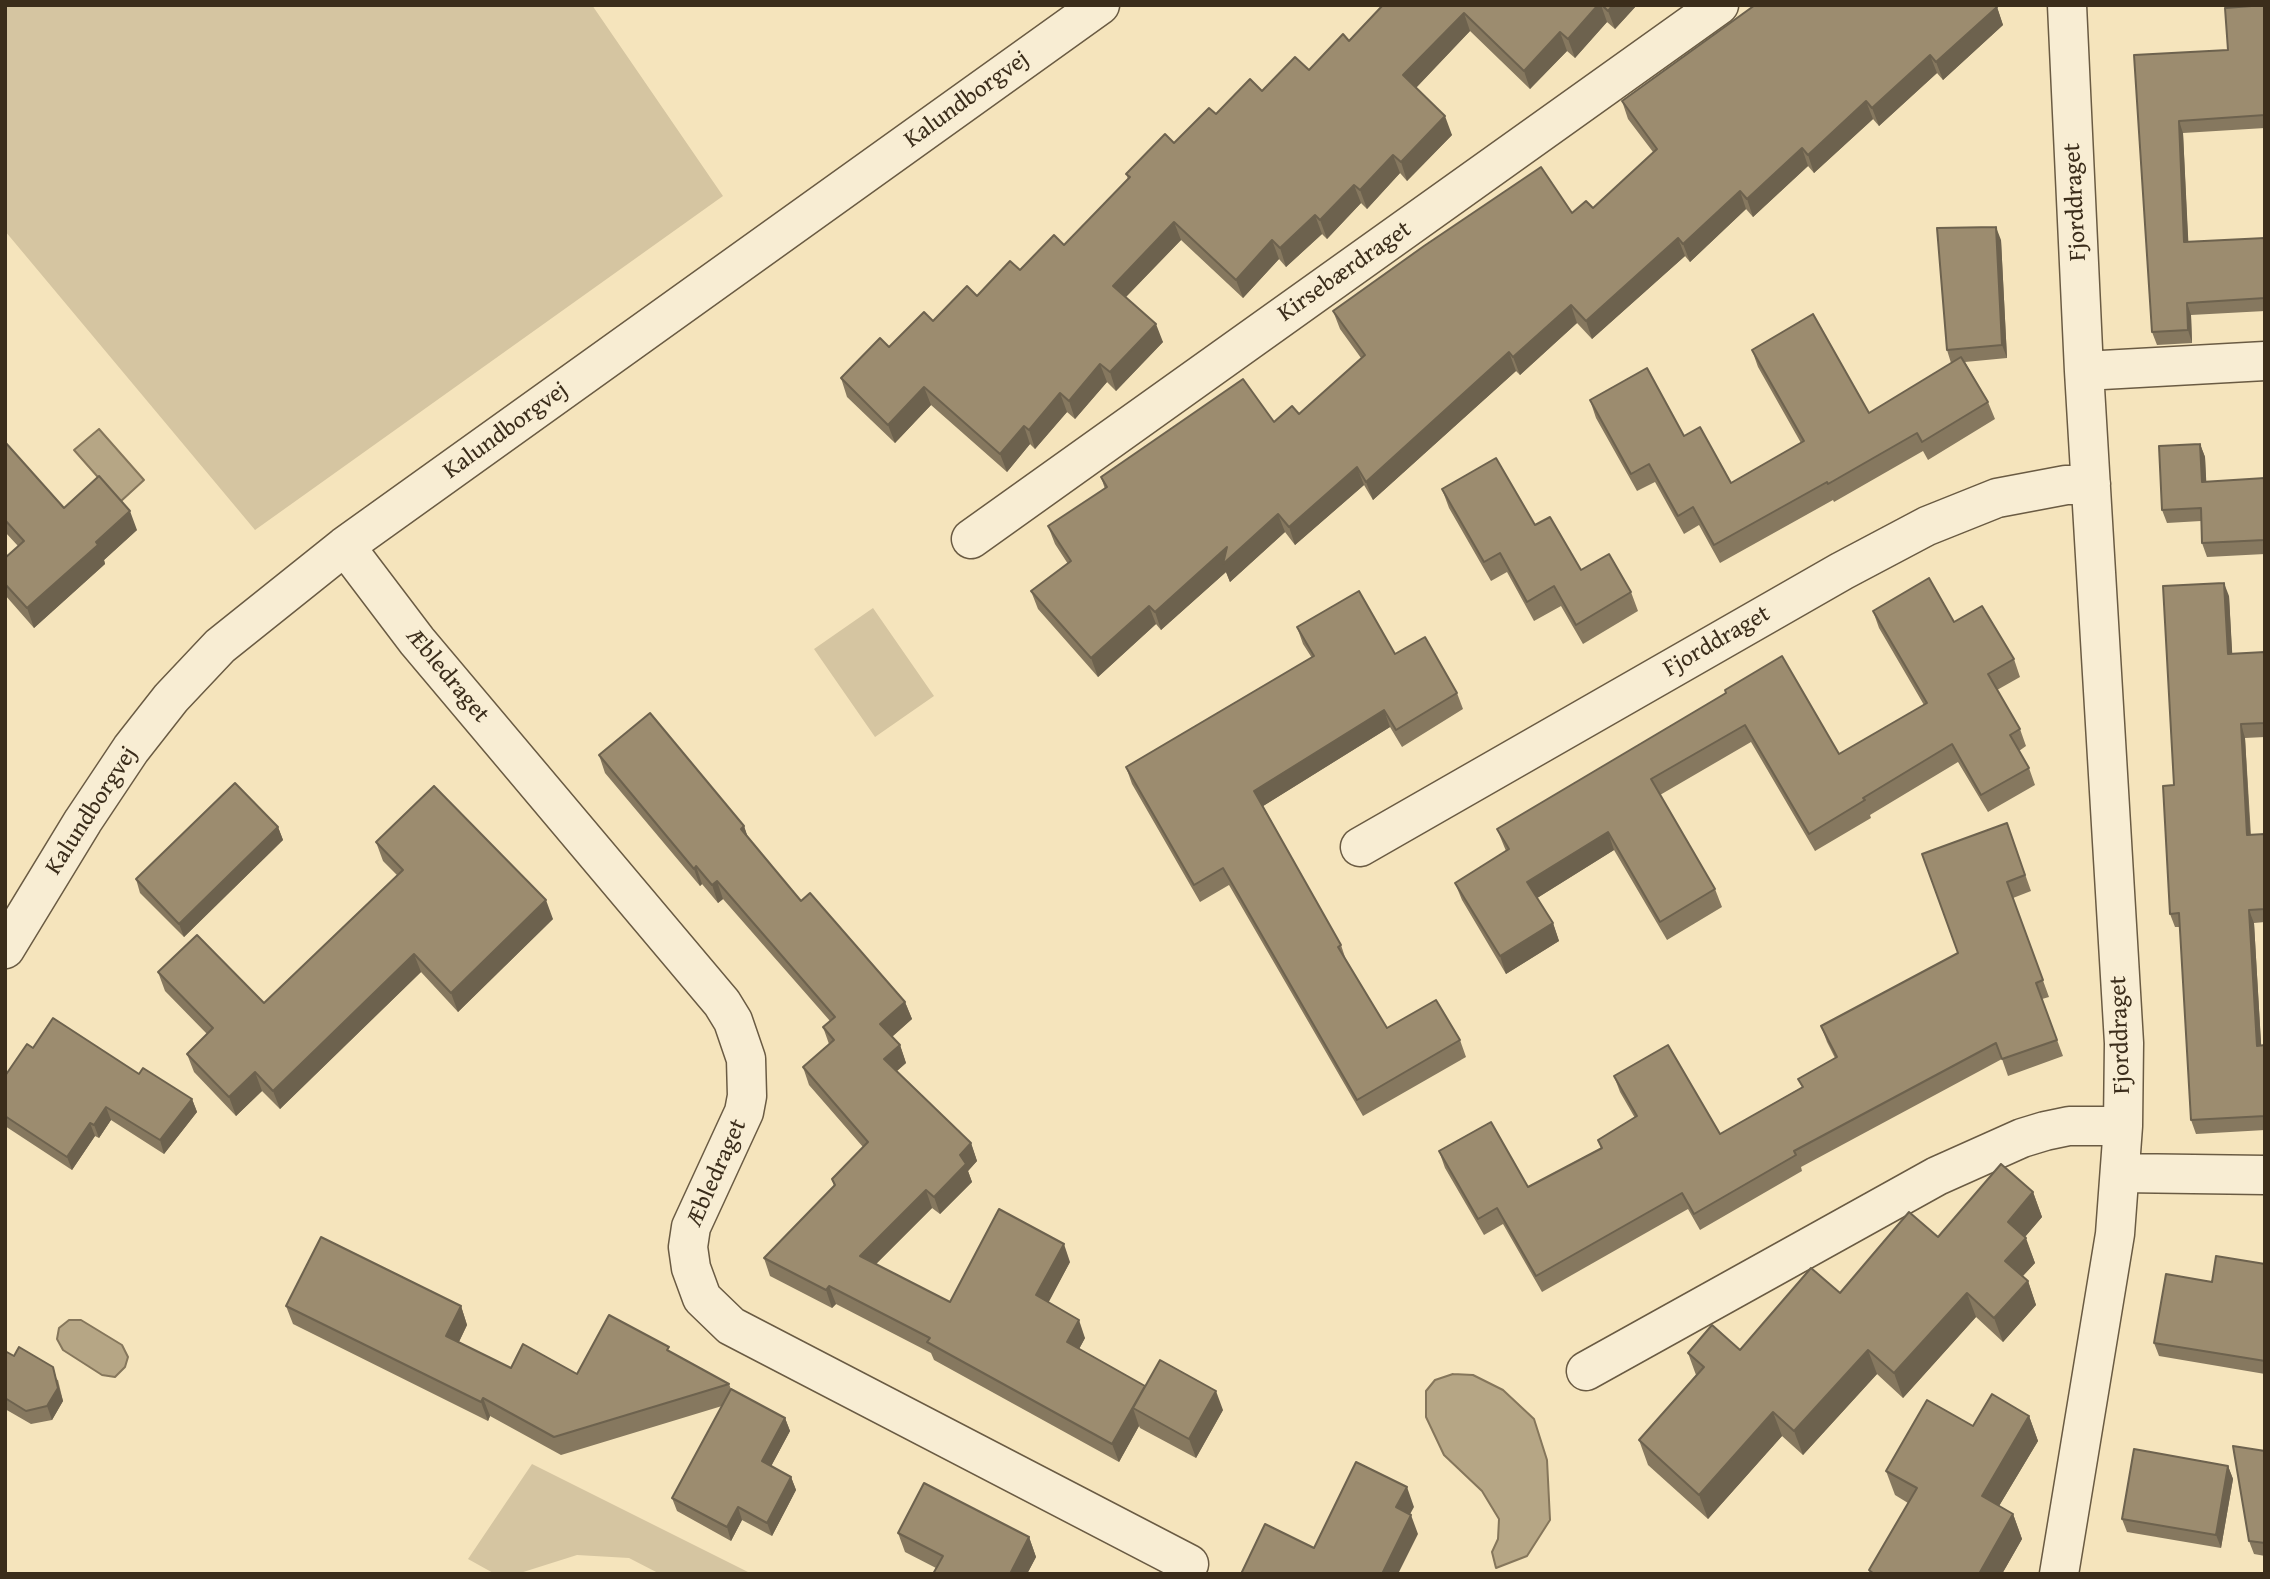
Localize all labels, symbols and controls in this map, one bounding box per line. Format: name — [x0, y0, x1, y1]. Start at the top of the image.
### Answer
street label: Kalundborgvej — [899, 45, 1035, 155]
street label: Fjorddraget — [2059, 142, 2093, 262]
street label: Kirsebærdraget — [1273, 215, 1417, 329]
street label: Kalundborgvej — [438, 376, 574, 486]
street label: Fjorddraget — [1659, 600, 1775, 684]
street label: Æbledraget — [399, 623, 495, 729]
street label: Kalundborgvej — [40, 741, 144, 881]
street label: Fjorddraget — [2105, 975, 2137, 1095]
street label: Æbledraget — [680, 1115, 754, 1231]

